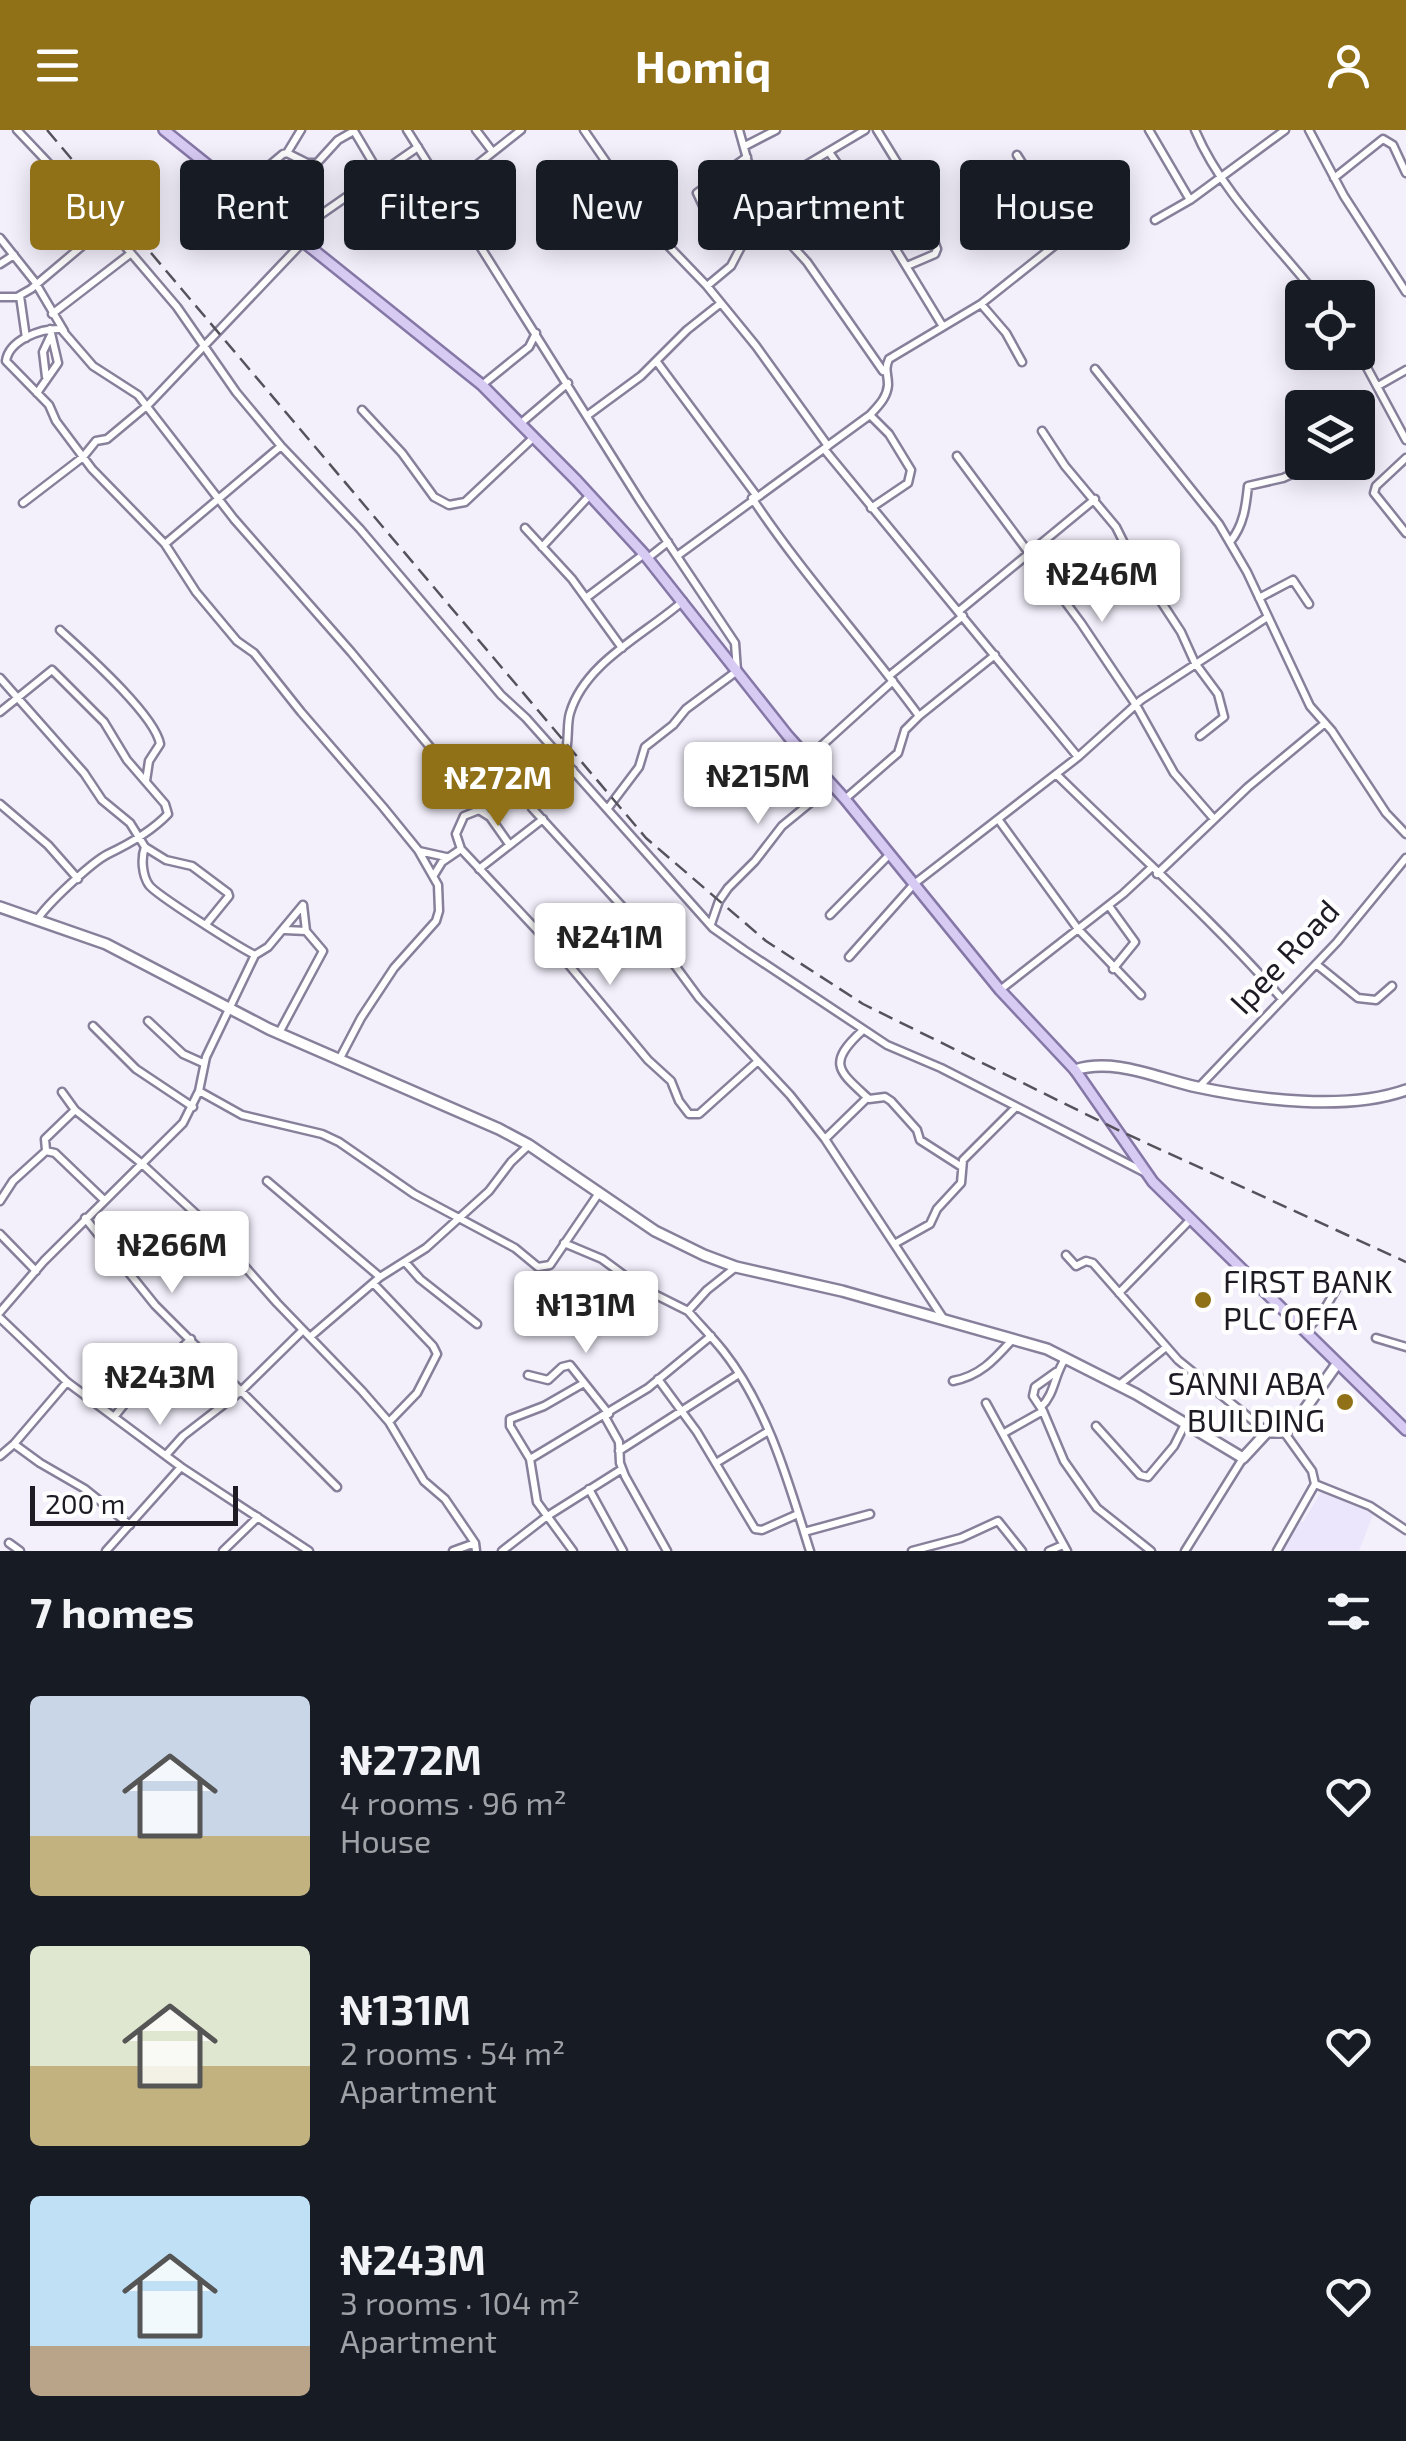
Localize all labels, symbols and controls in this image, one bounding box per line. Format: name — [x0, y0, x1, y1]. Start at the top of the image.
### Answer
icon: menu — [30, 38, 85, 93]
text: Homiq — [635, 38, 771, 92]
icon: person — [1321, 38, 1376, 93]
chip: Buy — [30, 160, 160, 250]
chip: Rent — [180, 160, 324, 250]
chip: Filters — [344, 160, 516, 250]
chip: New — [536, 160, 678, 250]
chip: Apartment — [698, 160, 940, 250]
chip: House — [960, 160, 1130, 250]
map controls — [1285, 280, 1375, 480]
button: locate — [1285, 280, 1375, 370]
button: layers — [1285, 390, 1375, 480]
pin: ₦246M — [1032, 540, 1172, 625]
text: ₦246M — [1046, 553, 1158, 591]
pin: ₦215M — [688, 742, 828, 827]
pin: ₦272M — [428, 744, 568, 829]
text: ₦215M — [706, 755, 810, 793]
text: ₦272M — [444, 757, 552, 795]
street label: Ipee Road — [1221, 891, 1346, 1021]
pin: ₦241M — [540, 903, 680, 988]
text: ₦241M — [557, 916, 663, 954]
pin: ₦266M — [102, 1211, 242, 1296]
text: ₦266M — [117, 1224, 227, 1262]
place label: FIRST BANK PLC OFFA — [1223, 1261, 1393, 1336]
pin: ₦131M — [516, 1271, 656, 1356]
text: ₦131M — [536, 1284, 636, 1322]
marker: FIRST BANK PLC OFFA — [1192, 1289, 1214, 1311]
pin: ₦243M — [90, 1343, 230, 1428]
text: ₦243M — [104, 1356, 216, 1394]
place label: SANNI ABA BUILDING — [1168, 1363, 1325, 1438]
marker: SANNI ABA BUILDING — [1334, 1391, 1356, 1413]
scale bar — [30, 1481, 238, 1526]
text: 200 m — [45, 1486, 125, 1520]
icon: filters — [1321, 1584, 1376, 1639]
text: 7 homes — [30, 1586, 194, 1636]
text: ₦272M — [340, 1733, 482, 1783]
icon: home — [110, 1736, 230, 1856]
icon: heart — [1321, 1769, 1376, 1824]
text: 4 rooms · 96 m² — [340, 1783, 567, 1821]
text: House — [340, 1821, 431, 1859]
text: ₦131M — [340, 1983, 471, 2033]
icon: home — [110, 1986, 230, 2106]
icon: heart — [1321, 2019, 1376, 2074]
text: 2 rooms · 54 m² — [340, 2033, 565, 2071]
text: Apartment — [340, 2071, 497, 2109]
text: ₦243M — [340, 2233, 486, 2283]
icon: home — [110, 2236, 230, 2356]
icon: heart — [1321, 2269, 1376, 2324]
text: 3 rooms · 104 m² — [340, 2283, 580, 2321]
text: Apartment — [340, 2321, 497, 2359]

